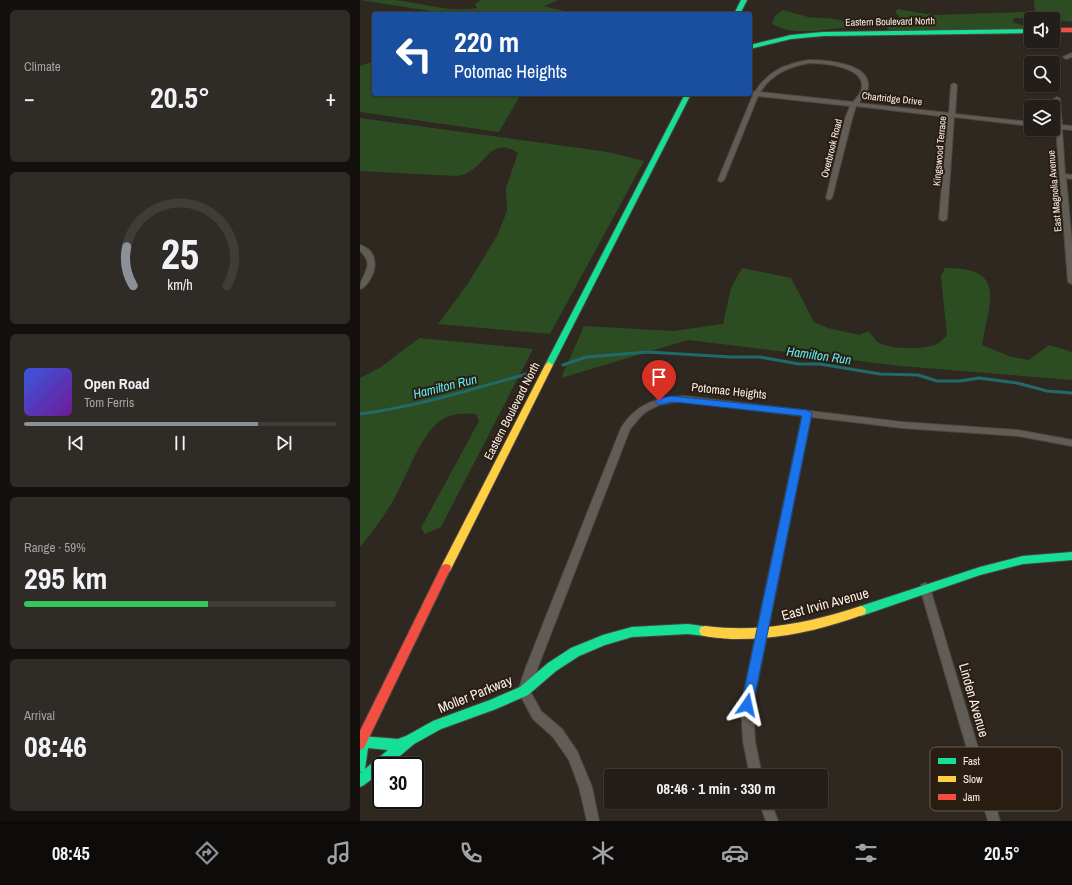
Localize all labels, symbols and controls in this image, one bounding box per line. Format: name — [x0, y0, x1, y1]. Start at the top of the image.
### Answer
map controls — [1024, 12, 1060, 136]
button: sound — [1024, 12, 1060, 48]
street label: Eastern Boulevard North — [845, 14, 935, 29]
text: 220 m — [454, 23, 519, 61]
icon: left — [388, 28, 440, 80]
button: search — [1024, 56, 1060, 92]
text: Climate — [24, 58, 61, 75]
text: Potomac Heights — [454, 59, 567, 84]
text: 20.5° — [150, 77, 210, 117]
text: − — [24, 83, 35, 113]
text: + — [325, 83, 336, 113]
street label: Chartridge Drive — [861, 89, 923, 108]
button: layers — [1024, 100, 1060, 136]
street label: Kingswood Terrace — [930, 115, 949, 187]
street label: Overbrook Road — [818, 117, 845, 179]
street label: East Magnolia Avenue — [1044, 149, 1065, 232]
text: 25 — [161, 226, 199, 282]
text: km/h — [167, 275, 193, 294]
water label: Hamilton Run — [785, 343, 852, 368]
street label: Eastern Boulevard North — [480, 359, 544, 463]
pin — [642, 360, 676, 401]
icon: arrive — [648, 366, 670, 388]
water label: Hamilton Run — [411, 370, 479, 403]
text: Open Road — [84, 373, 150, 394]
street label: Potomac Heights — [691, 379, 767, 403]
text: Tom Ferris — [84, 394, 134, 411]
icon: previous — [65, 432, 87, 454]
icon: pause — [169, 432, 191, 454]
icon: next — [273, 432, 295, 454]
text: Range · 59% — [24, 539, 86, 556]
text: 295 km — [24, 558, 107, 598]
street label: East Irvin Avenue — [779, 584, 871, 624]
street label: Linden Avenue — [955, 661, 993, 739]
street label: Moller Parkway — [435, 671, 515, 717]
position arrow — [726, 684, 768, 726]
text: Arrival — [24, 707, 55, 724]
text: 08:46 — [24, 726, 87, 766]
legend — [930, 747, 1062, 811]
text: Fast — [963, 754, 981, 768]
speed limit sign: 30 — [372, 757, 424, 809]
text: Slow — [963, 772, 983, 786]
text: 08:46 · 1 min · 330 m — [657, 778, 775, 799]
text: Jam — [963, 790, 980, 804]
icon: directions — [193, 839, 221, 867]
icon: music — [325, 839, 353, 867]
icon: phone — [457, 839, 485, 867]
icon: climate — [589, 839, 617, 867]
icon: car — [721, 839, 749, 867]
icon: filters — [852, 839, 880, 867]
text: 08:45 — [52, 841, 90, 866]
text: 20.5° — [984, 841, 1020, 866]

